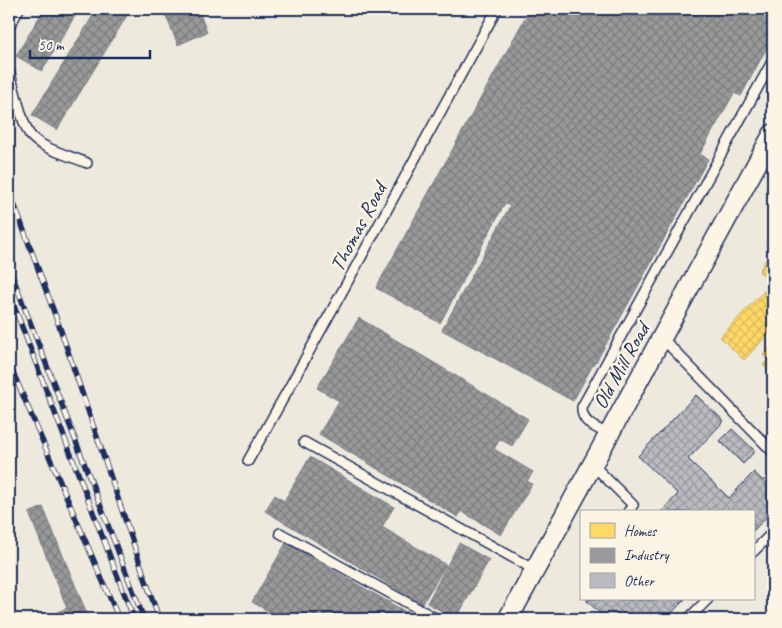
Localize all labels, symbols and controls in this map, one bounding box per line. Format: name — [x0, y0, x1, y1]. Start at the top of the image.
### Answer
scale bar — [30, 28, 150, 60]
text: 50 m — [38, 36, 65, 55]
street label: Thomas Road — [324, 175, 394, 276]
street label: Old Mill Road — [587, 315, 657, 413]
legend — [580, 510, 754, 600]
text: Homes — [624, 522, 658, 541]
text: Industry — [624, 546, 671, 565]
text: Other — [624, 572, 655, 591]

